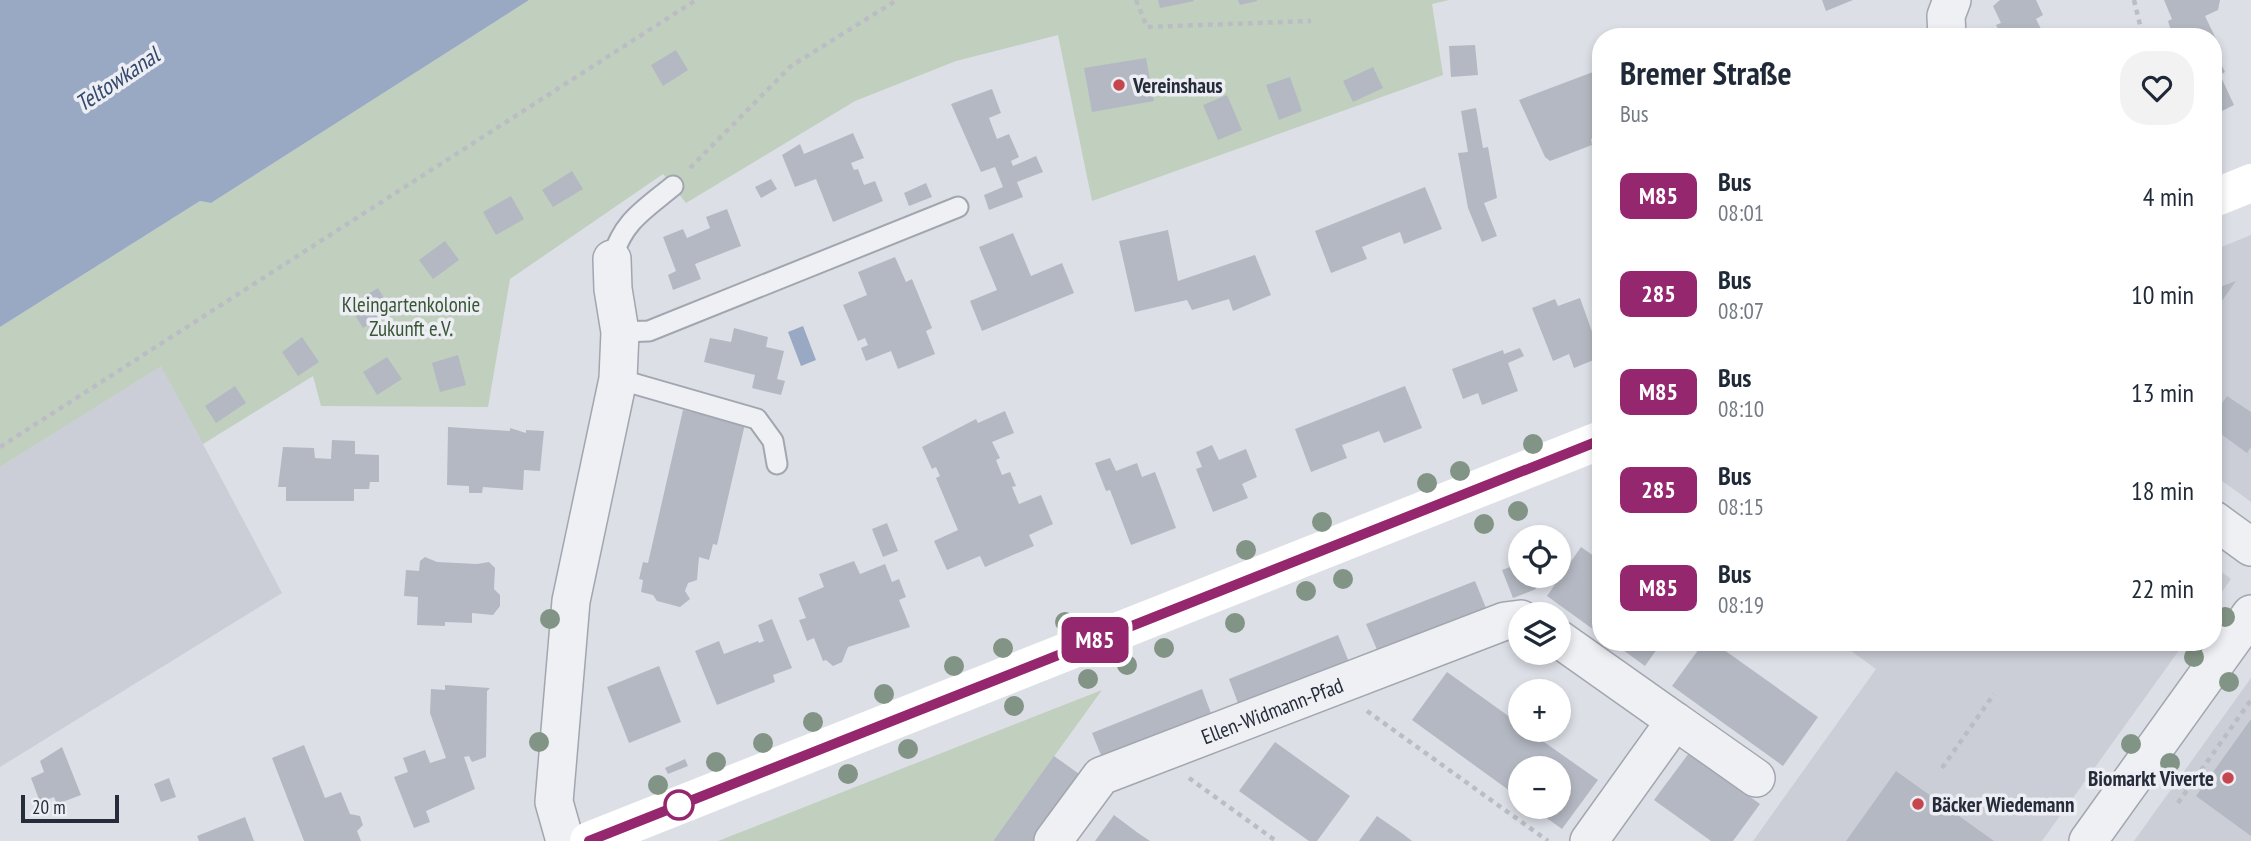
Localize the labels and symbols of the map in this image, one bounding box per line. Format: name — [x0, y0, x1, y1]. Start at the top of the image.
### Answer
water label: Teltowkanal — [70, 39, 167, 118]
place label: Vereinshaus — [1132, 72, 1223, 99]
marker: Vereinshaus — [1111, 77, 1127, 93]
park label: Kleingartenkolonie Zukunft e.V. — [342, 291, 480, 342]
line badge: M85 — [1055, 617, 1135, 663]
street label: Ellen-Widmann-Pfad — [1197, 671, 1347, 750]
place label: Biomarkt Viverte — [2088, 765, 2214, 792]
marker: Biomarkt Viverte — [2220, 770, 2236, 786]
unlabelled marker — [664, 790, 694, 820]
place label: Bäcker Wiedemann — [1932, 791, 2074, 818]
scale bar — [21, 792, 119, 824]
marker: Bäcker Wiedemann — [1910, 796, 1926, 812]

